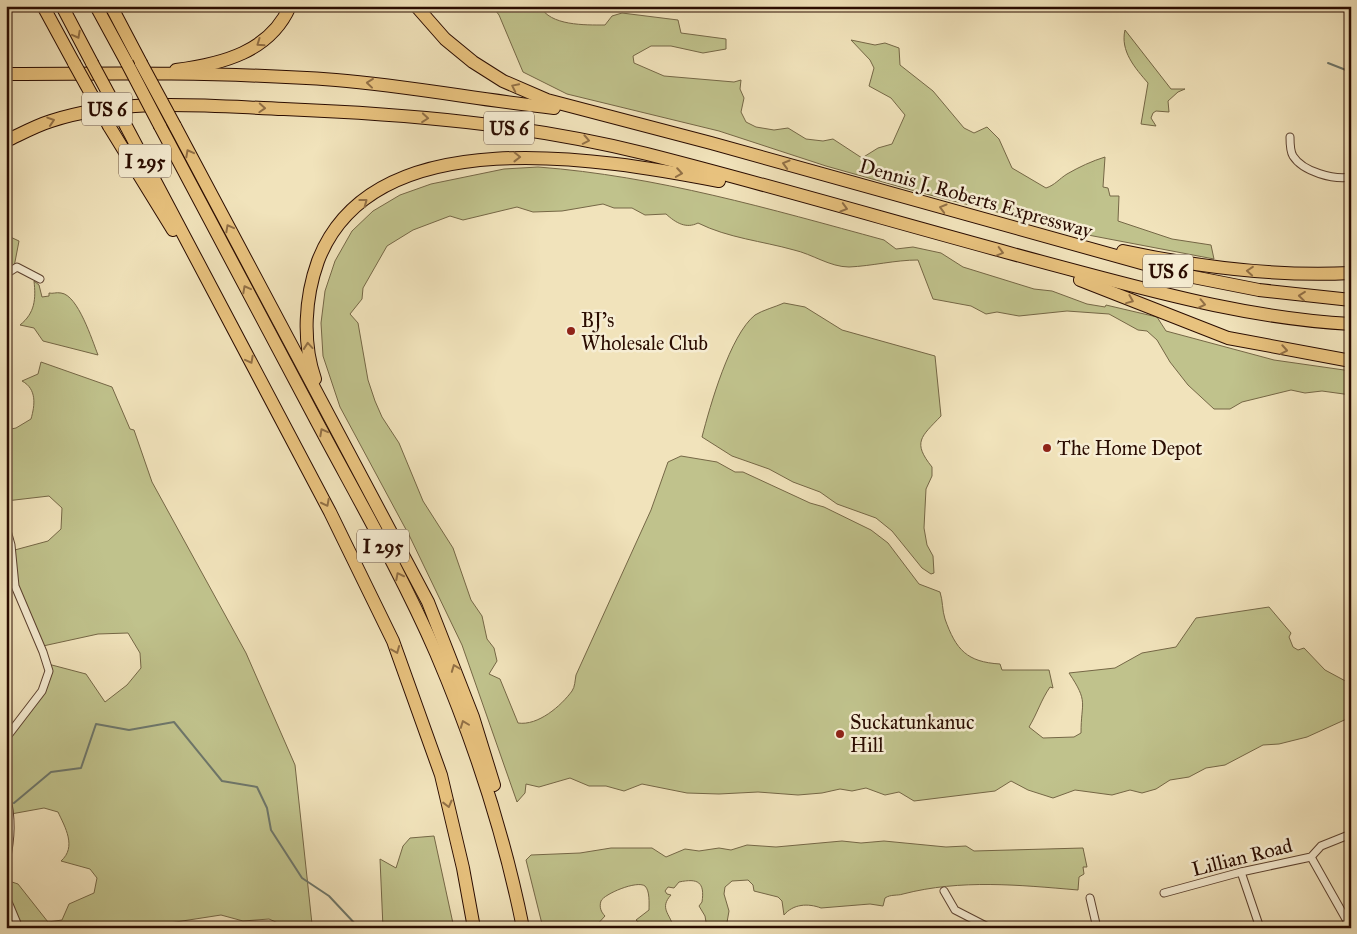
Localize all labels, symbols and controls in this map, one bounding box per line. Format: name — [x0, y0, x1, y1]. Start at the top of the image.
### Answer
one-way arrow — [71, 29, 81, 38]
one-way arrow — [257, 38, 266, 46]
one-way arrow — [366, 78, 374, 89]
one-way arrow — [512, 83, 521, 93]
road number: US 6 — [82, 92, 132, 126]
one-way arrow — [259, 103, 267, 114]
one-way arrow — [421, 112, 429, 123]
road number: US 6 — [484, 112, 534, 144]
one-way arrow — [46, 117, 55, 127]
one-way arrow — [581, 135, 590, 145]
road number: I 295 — [119, 144, 171, 178]
one-way arrow — [185, 149, 195, 158]
one-way arrow — [514, 152, 521, 162]
street label: Dennis J. Roberts Expressway — [856, 153, 1096, 244]
one-way arrow — [783, 159, 791, 169]
one-way arrow — [674, 168, 683, 178]
one-way arrow — [358, 199, 367, 207]
one-way arrow — [839, 202, 847, 212]
one-way arrow — [939, 203, 947, 213]
one-way arrow — [225, 224, 235, 233]
one-way arrow — [996, 246, 1005, 257]
road number: US 6 — [1143, 255, 1193, 288]
one-way arrow — [1245, 266, 1253, 277]
one-way arrow — [242, 285, 252, 294]
one-way arrow — [1298, 291, 1306, 302]
one-way arrow — [1125, 293, 1134, 304]
one-way arrow — [1198, 298, 1207, 309]
place label: BJ's Wholesale Club — [581, 308, 708, 355]
marker: BJ's Wholesale Club — [565, 325, 577, 337]
one-way arrow — [303, 342, 314, 350]
one-way arrow — [1280, 344, 1289, 354]
one-way arrow — [244, 354, 254, 363]
one-way arrow — [319, 428, 329, 437]
place label: The Home Depot — [1057, 436, 1202, 460]
marker: The Home Depot — [1041, 442, 1053, 454]
one-way arrow — [320, 498, 330, 507]
road number: I 295 — [357, 530, 409, 562]
one-way arrow — [395, 572, 405, 581]
one-way arrow — [390, 645, 400, 654]
one-way arrow — [451, 664, 461, 672]
place label: Suckatunkanuc Hill — [850, 710, 974, 757]
one-way arrow — [460, 720, 471, 729]
marker: Suckatunkanuc Hill — [834, 728, 846, 740]
one-way arrow — [442, 799, 453, 808]
street label: Lillian Road — [1189, 833, 1295, 881]

